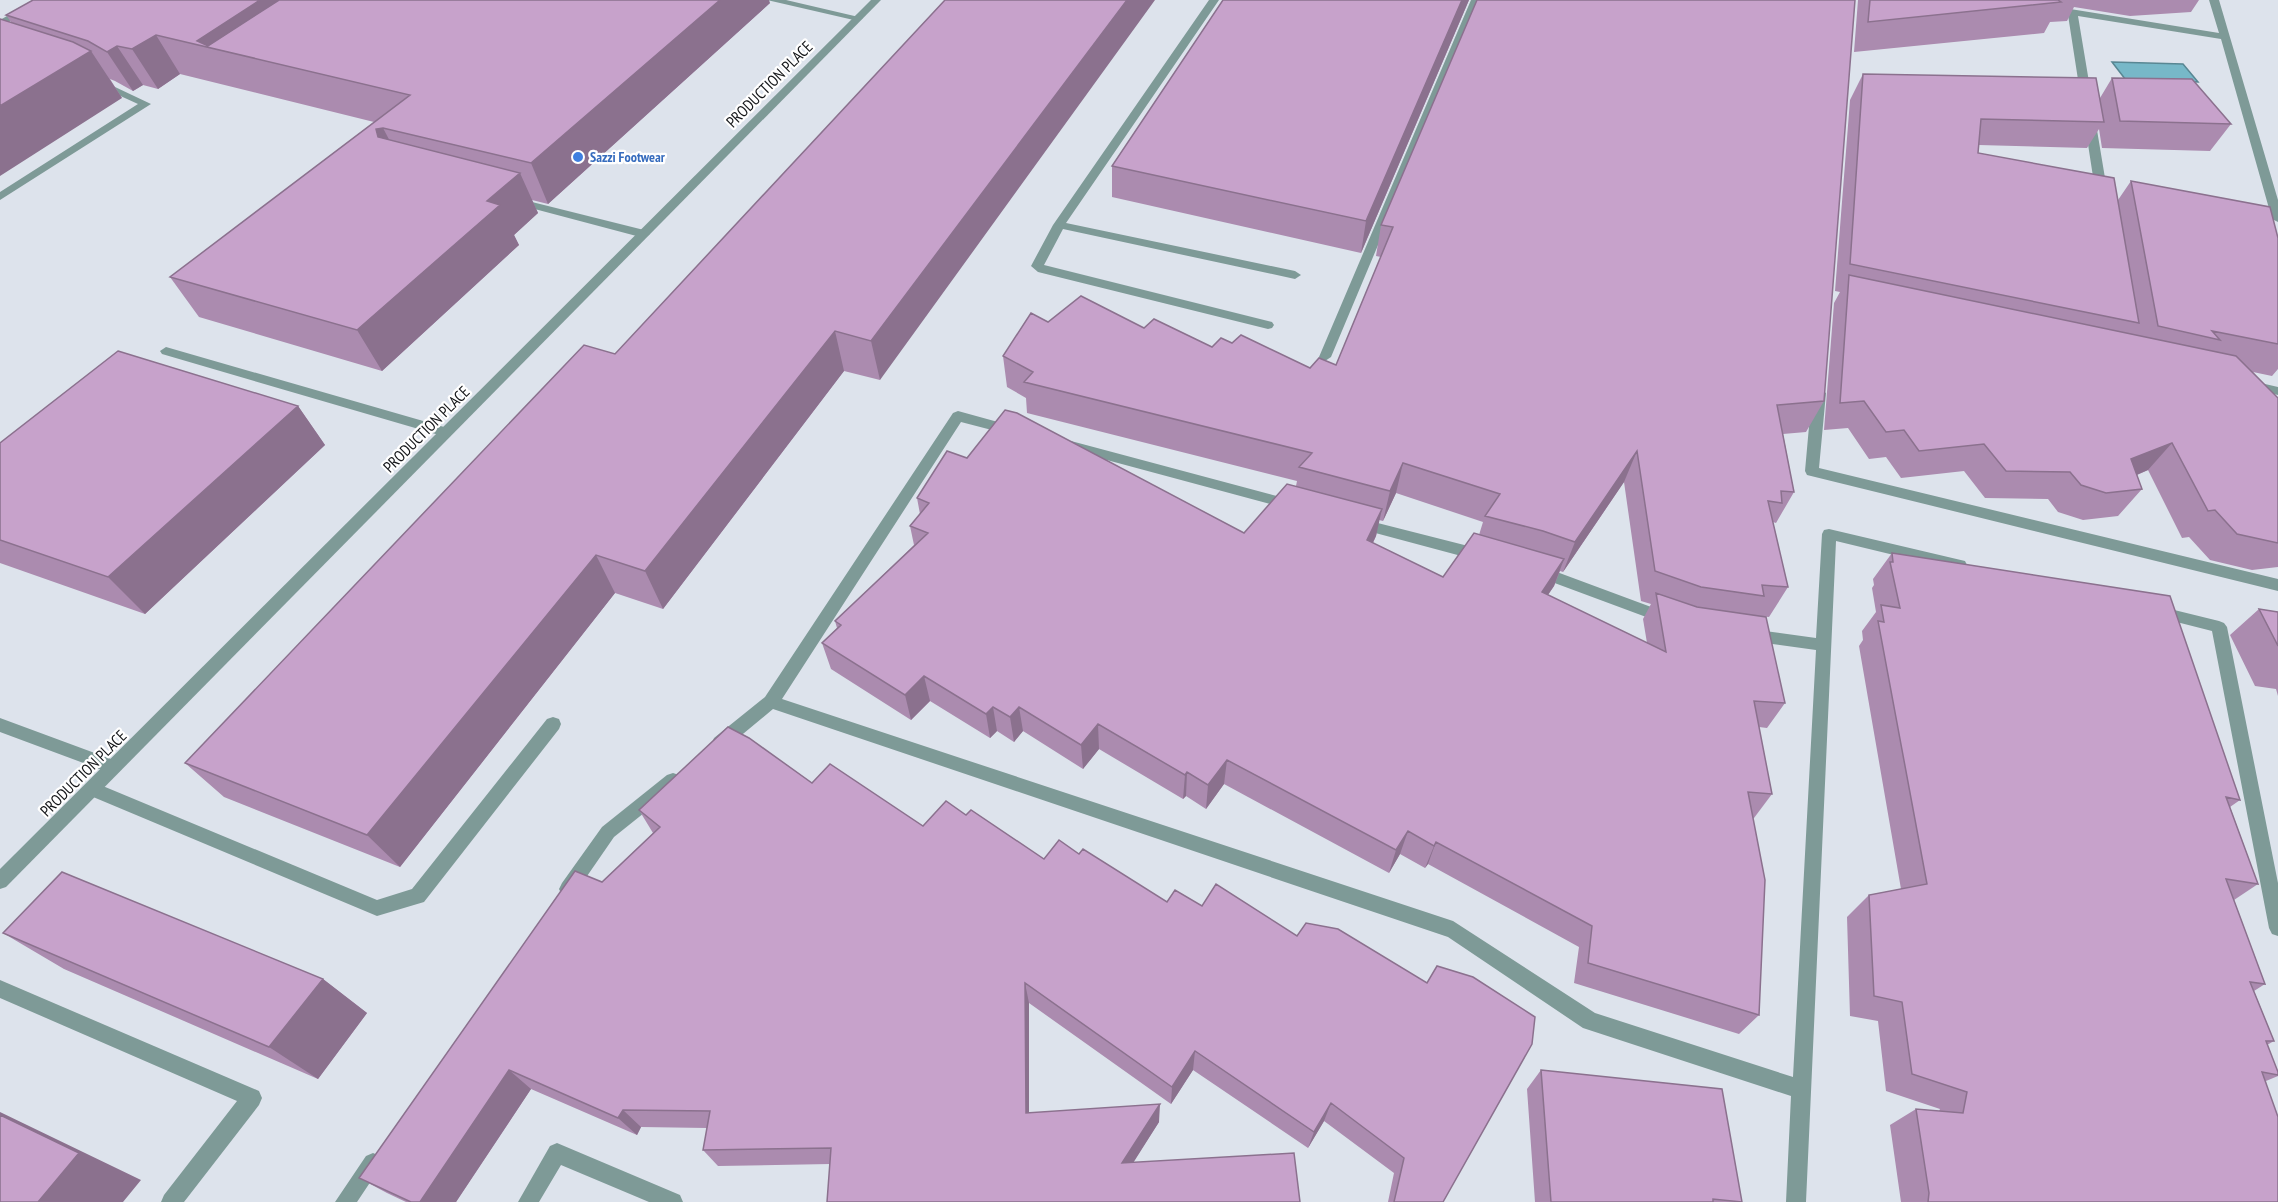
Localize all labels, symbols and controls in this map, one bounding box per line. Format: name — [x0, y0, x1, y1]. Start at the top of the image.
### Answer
street label: PRODUCTION PLACE — [722, 37, 816, 131]
place label: Sazzi Footwear — [590, 148, 666, 166]
marker: Sazzi Footwear — [571, 150, 585, 164]
street label: PRODUCTION PLACE — [379, 382, 473, 476]
street label: PRODUCTION PLACE — [36, 726, 130, 820]

